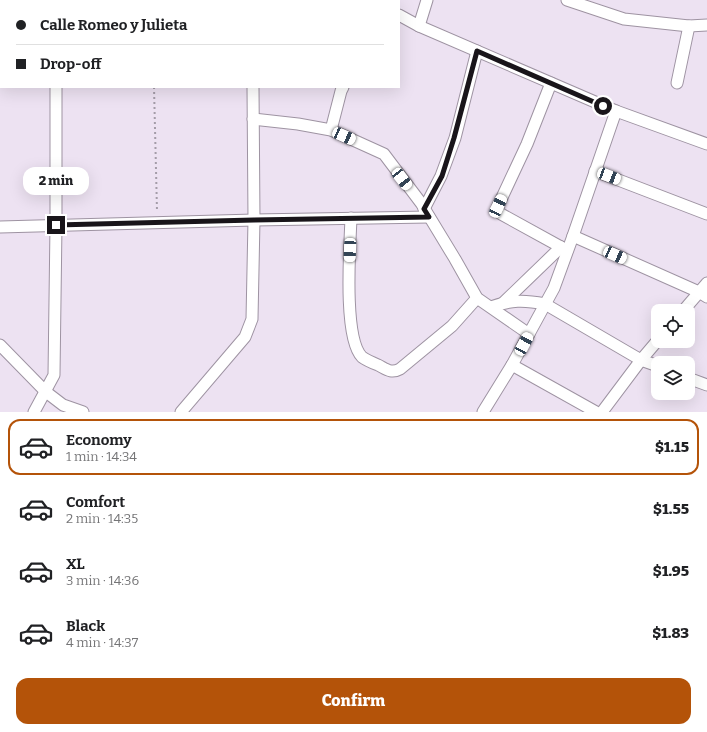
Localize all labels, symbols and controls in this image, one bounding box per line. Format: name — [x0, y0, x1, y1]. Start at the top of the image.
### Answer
text: Calle Romeo y Julieta — [40, 16, 187, 34]
text: Drop-off — [40, 55, 101, 73]
route start — [594, 97, 612, 115]
car — [331, 126, 357, 146]
car — [390, 166, 414, 192]
car — [596, 166, 622, 186]
callout: 2 min — [23, 167, 89, 195]
text: 2 min — [39, 173, 73, 188]
car — [487, 193, 509, 219]
route end — [47, 216, 65, 234]
car — [344, 238, 356, 262]
car — [602, 245, 628, 265]
map controls — [651, 304, 695, 400]
button: locate — [651, 304, 695, 348]
car — [513, 331, 535, 357]
button: layers — [651, 356, 695, 400]
icon: car — [18, 429, 54, 465]
text: Economy — [66, 431, 132, 449]
text: $1.15 — [655, 438, 689, 456]
text: 1 min · 14:34 — [66, 449, 137, 464]
icon: car — [18, 491, 54, 527]
text: Comfort — [66, 493, 125, 511]
text: $1.55 — [653, 500, 689, 518]
text: 2 min · 14:35 — [66, 511, 138, 526]
icon: car — [18, 553, 54, 589]
text: XL — [66, 555, 85, 573]
text: $1.95 — [653, 562, 689, 580]
text: 3 min · 14:36 — [66, 573, 139, 588]
icon: car — [18, 615, 54, 651]
text: Black — [66, 617, 105, 635]
text: $1.83 — [652, 624, 689, 642]
text: 4 min · 14:37 — [66, 635, 138, 650]
button: Confirm — [16, 678, 691, 724]

